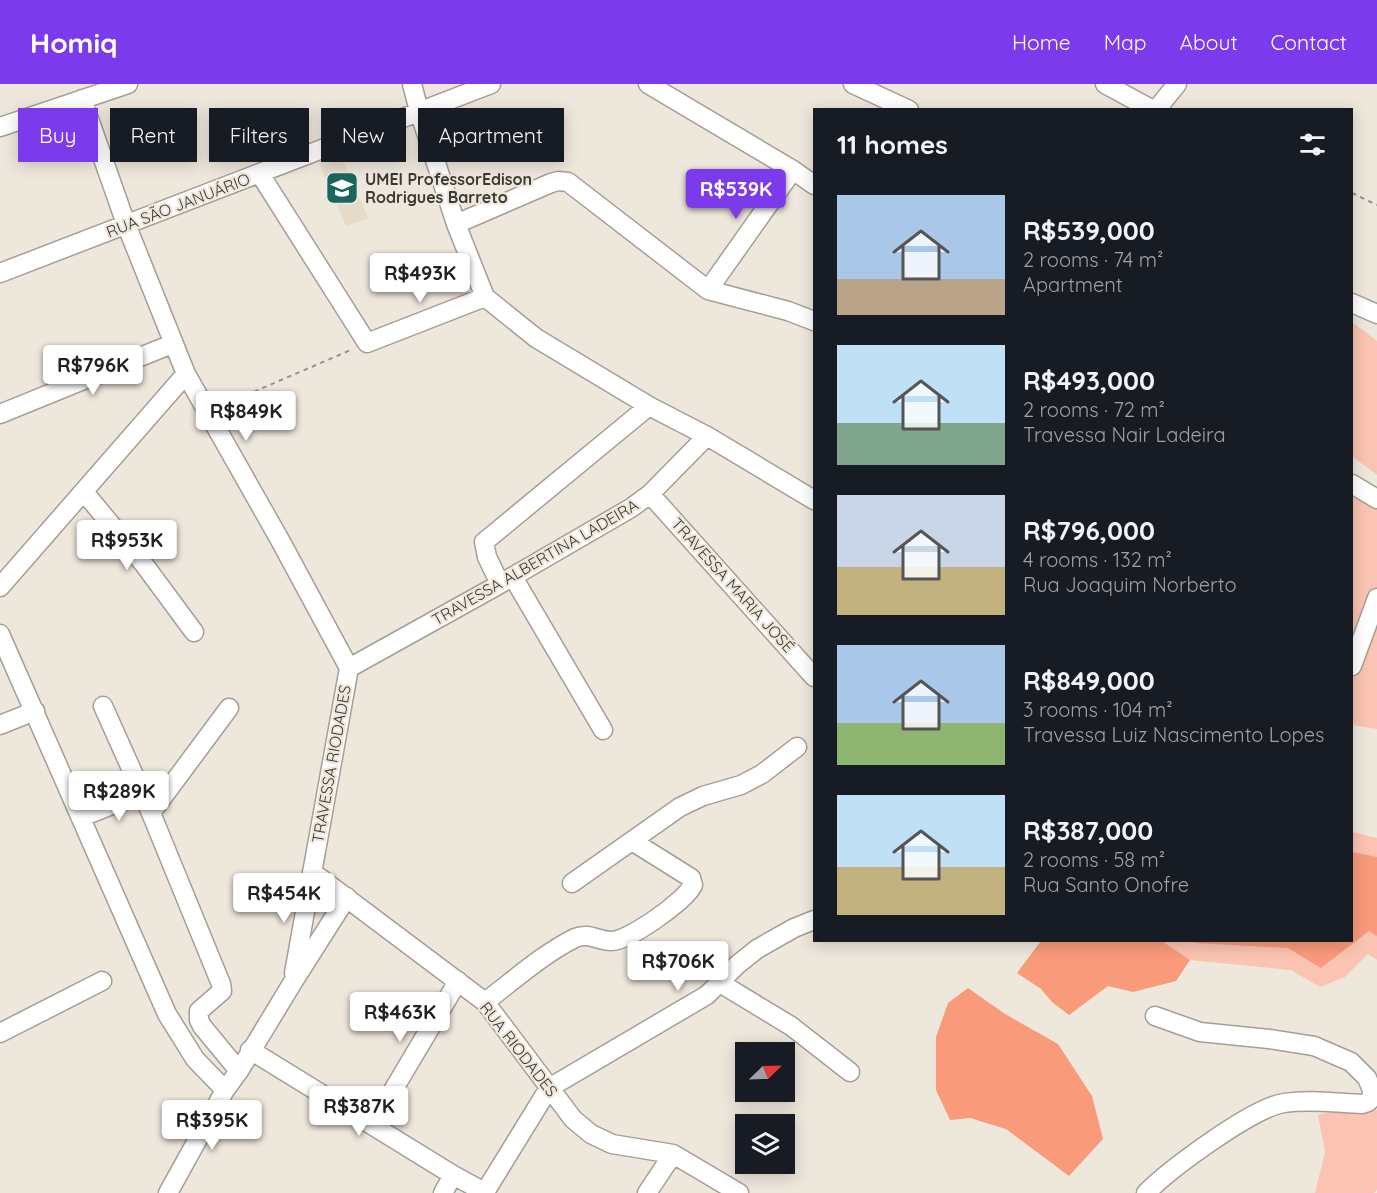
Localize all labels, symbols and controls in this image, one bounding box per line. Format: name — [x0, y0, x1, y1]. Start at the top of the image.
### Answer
text: Homiq — [30, 25, 118, 60]
text: Home — [1012, 29, 1071, 55]
text: Map — [1104, 29, 1147, 55]
text: About — [1180, 29, 1238, 55]
text: Contact — [1271, 29, 1347, 55]
chip: Buy — [18, 108, 98, 162]
chip: Rent — [110, 108, 197, 162]
chip: Filters — [209, 108, 309, 162]
chip: New — [321, 108, 406, 162]
chip: Apartment — [418, 108, 564, 162]
text: 11 homes — [837, 128, 948, 161]
icon: filters — [1296, 128, 1329, 161]
street label: RUA SÃO JANUÁRIO — [103, 168, 253, 242]
place label: UMEI ProfessorEdison Rodrigues Barreto — [365, 169, 532, 207]
pin: R$539K — [687, 169, 785, 220]
school or university icon: UMEI ProfessorEdison Rodrigues Barreto — [324, 170, 360, 206]
text: R$539K — [700, 176, 772, 201]
text: R$539,000 — [1023, 214, 1155, 247]
icon: home — [885, 219, 957, 291]
text: 2 rooms · 74 m² — [1023, 247, 1163, 272]
pin: R$493K — [371, 253, 469, 304]
text: R$493K — [384, 260, 456, 285]
text: Apartment — [1023, 272, 1123, 297]
pin: R$796K — [44, 345, 142, 396]
text: R$796K — [57, 352, 129, 377]
text: R$493,000 — [1023, 364, 1155, 397]
icon: home — [885, 369, 957, 441]
pin: R$849K — [197, 391, 295, 442]
text: 2 rooms · 72 m² — [1023, 397, 1165, 422]
text: R$849K — [210, 398, 282, 423]
text: Travessa Nair Ladeira — [1023, 422, 1226, 447]
street label: TRAVESSA ALBERTINA LADEIRA — [428, 495, 642, 629]
street label: TRAVESSA MARIA JOSÉ — [667, 514, 799, 656]
text: R$796,000 — [1023, 514, 1155, 547]
icon: home — [885, 519, 957, 591]
pin: R$953K — [78, 520, 176, 571]
text: R$953K — [91, 527, 163, 552]
text: 4 rooms · 132 m² — [1023, 547, 1172, 572]
text: Rua Joaquim Norberto — [1023, 572, 1237, 597]
text: R$849,000 — [1023, 664, 1155, 697]
icon: home — [885, 669, 957, 741]
street label: TRAVESSA RIODADES — [307, 683, 355, 845]
text: 3 rooms · 104 m² — [1023, 697, 1173, 722]
text: Travessa Luiz Nascimento Lopes — [1023, 722, 1324, 747]
pin: R$289K — [70, 771, 168, 822]
text: R$289K — [83, 778, 155, 803]
text: R$387,000 — [1023, 814, 1153, 847]
icon: home — [885, 819, 957, 891]
text: 2 rooms · 58 m² — [1023, 847, 1165, 872]
text: Rua Santo Onofre — [1023, 872, 1189, 897]
pin: R$454K — [235, 873, 333, 924]
text: R$454K — [247, 880, 321, 905]
pin: R$706K — [629, 941, 727, 992]
text: R$706K — [641, 948, 715, 973]
pin: R$463K — [351, 992, 449, 1043]
street label: RUA RIODADES — [476, 998, 562, 1100]
text: R$463K — [364, 999, 436, 1024]
north arrow — [735, 1042, 795, 1102]
map controls — [735, 1042, 795, 1174]
pin: R$387K — [310, 1086, 408, 1137]
text: R$387K — [323, 1093, 395, 1118]
pin: R$395K — [163, 1100, 261, 1151]
text: R$395K — [176, 1107, 248, 1132]
button: layers — [735, 1114, 795, 1174]

